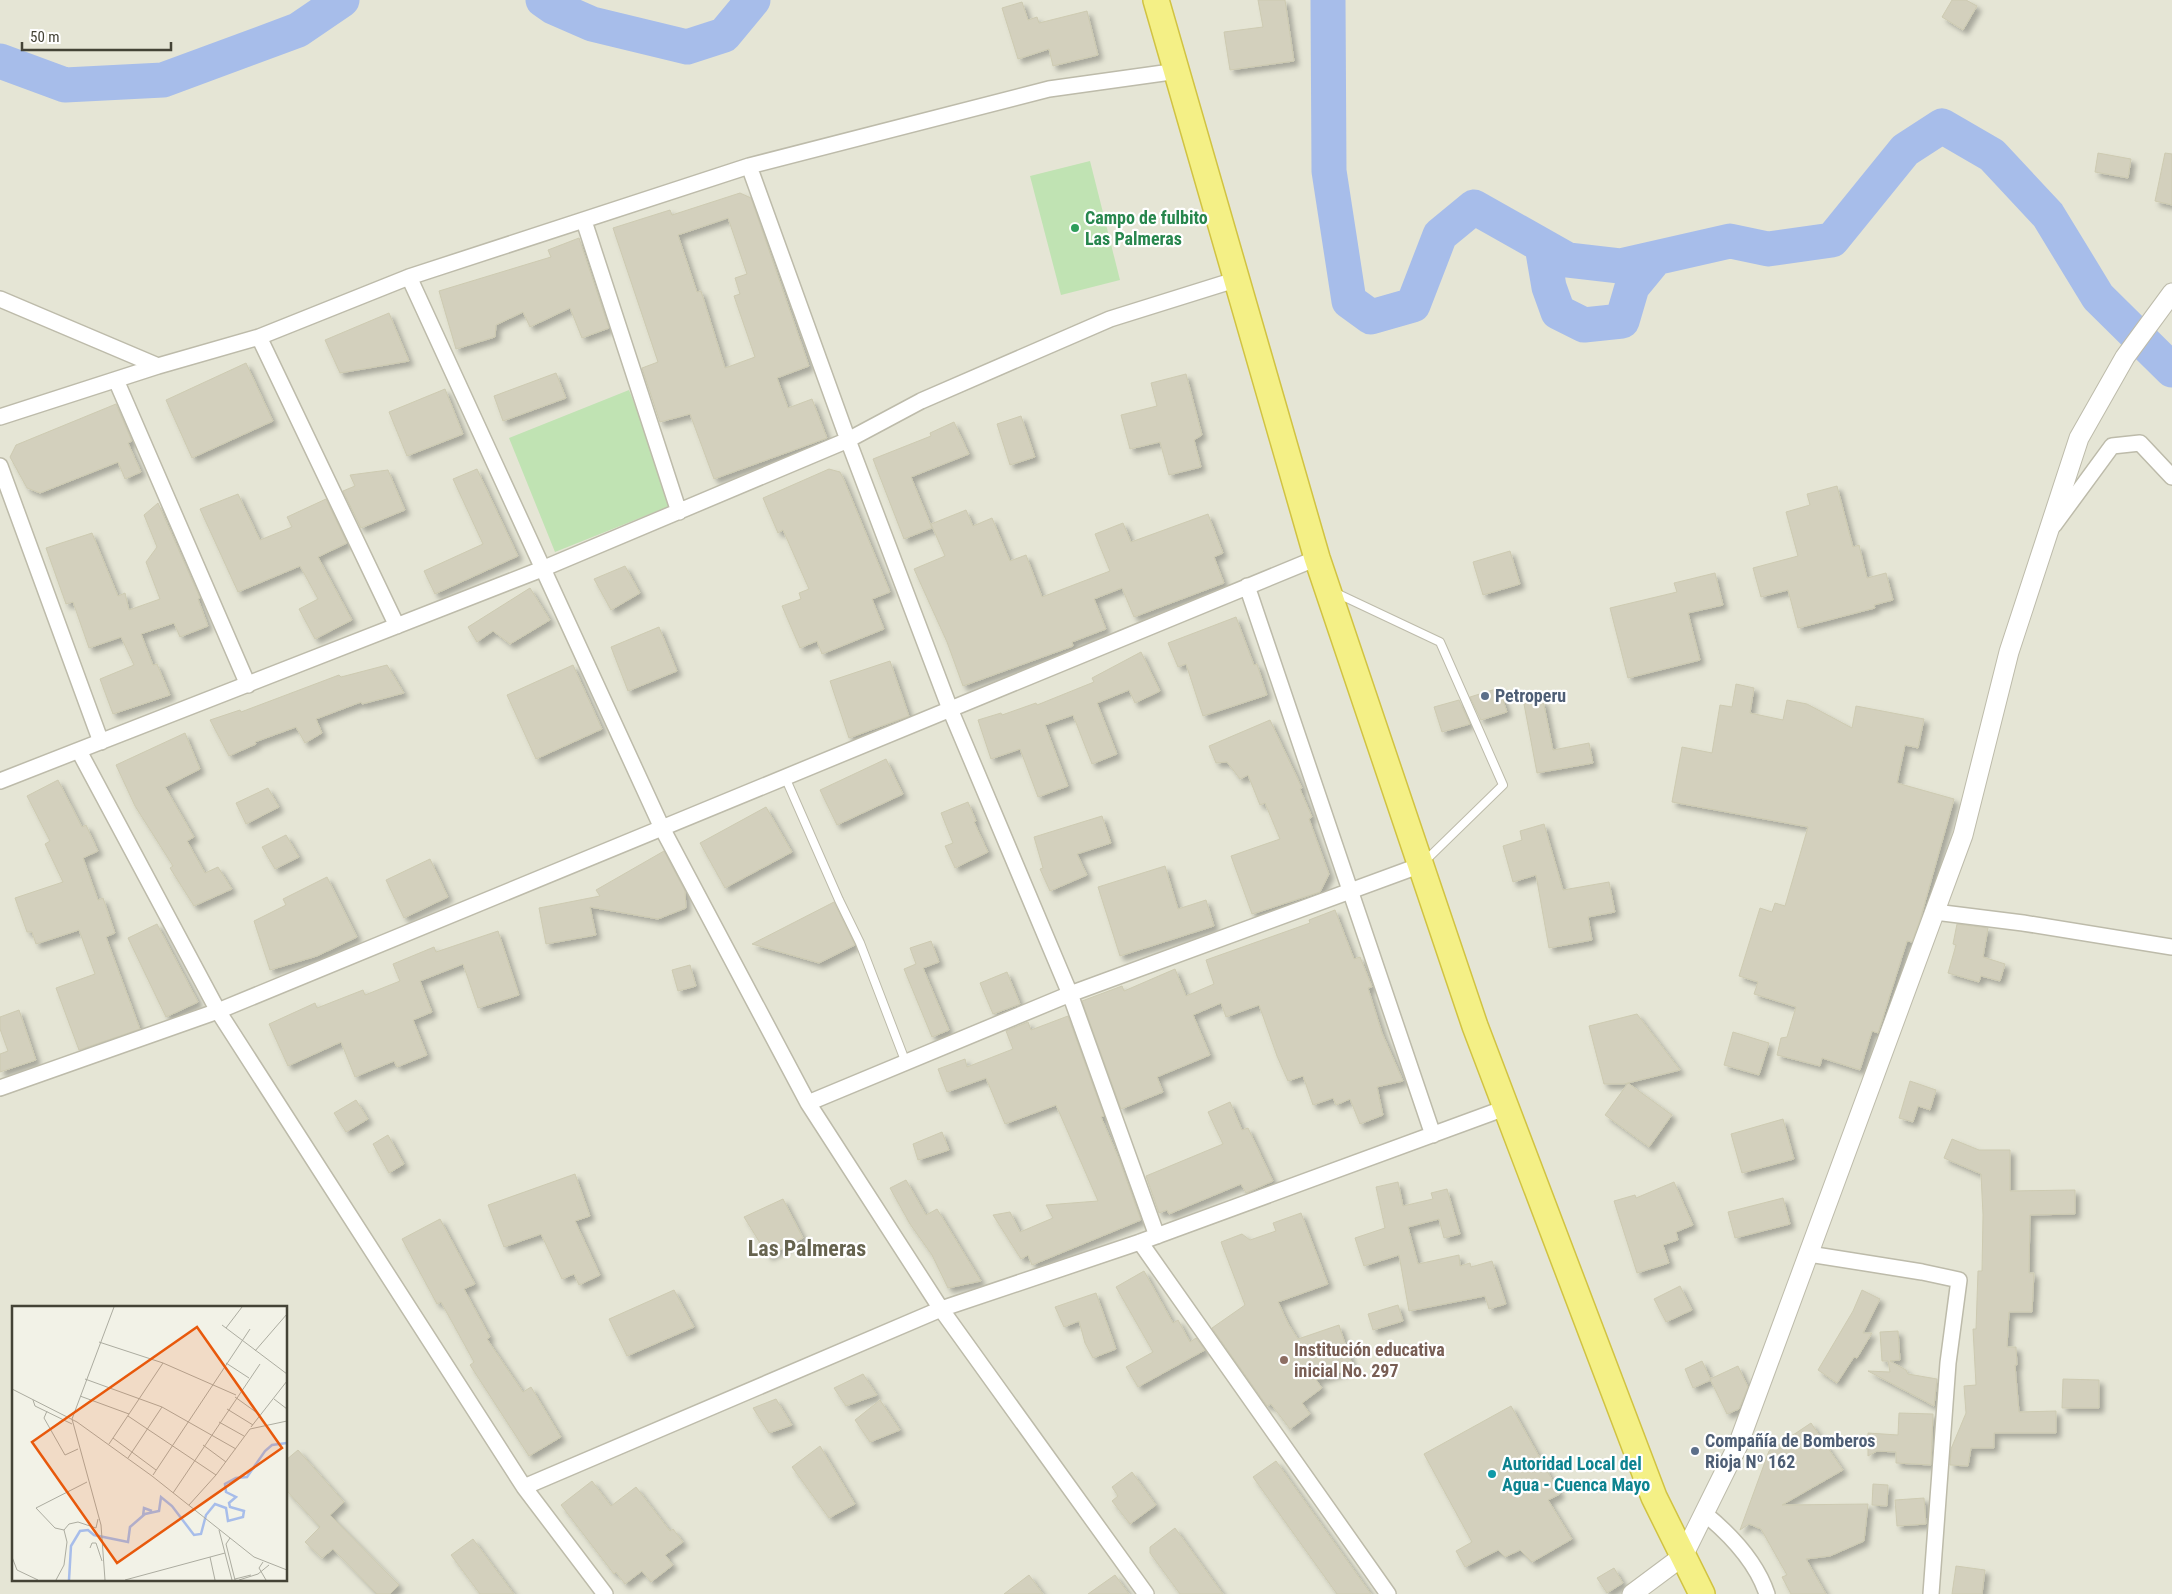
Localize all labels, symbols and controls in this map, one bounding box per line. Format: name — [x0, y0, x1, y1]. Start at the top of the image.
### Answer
scale bar — [22, 20, 171, 52]
text: 50 m — [30, 28, 60, 46]
place label: Campo de fulbito Las Palmeras — [1085, 207, 1208, 249]
marker: Campo de fulbito Las Palmeras — [1069, 222, 1081, 234]
place label: Petroperu — [1495, 685, 1566, 706]
marker: Petroperu — [1479, 690, 1491, 702]
district label: Las Palmeras — [748, 1236, 866, 1261]
inset map — [12, 1306, 288, 1582]
place label: Institución educativa inicial No. 297 — [1294, 1339, 1445, 1381]
marker: Institución educativa inicial No. 297 — [1278, 1354, 1290, 1366]
place label: Compañía de Bomberos Rioja Nº 162 — [1705, 1430, 1876, 1472]
marker: Compañía de Bomberos Rioja Nº 162 — [1689, 1445, 1701, 1457]
place label: Autoridad Local del Agua - Cuenca Mayo — [1502, 1453, 1650, 1495]
marker: Autoridad Local del Agua - Cuenca Mayo — [1486, 1468, 1498, 1480]

